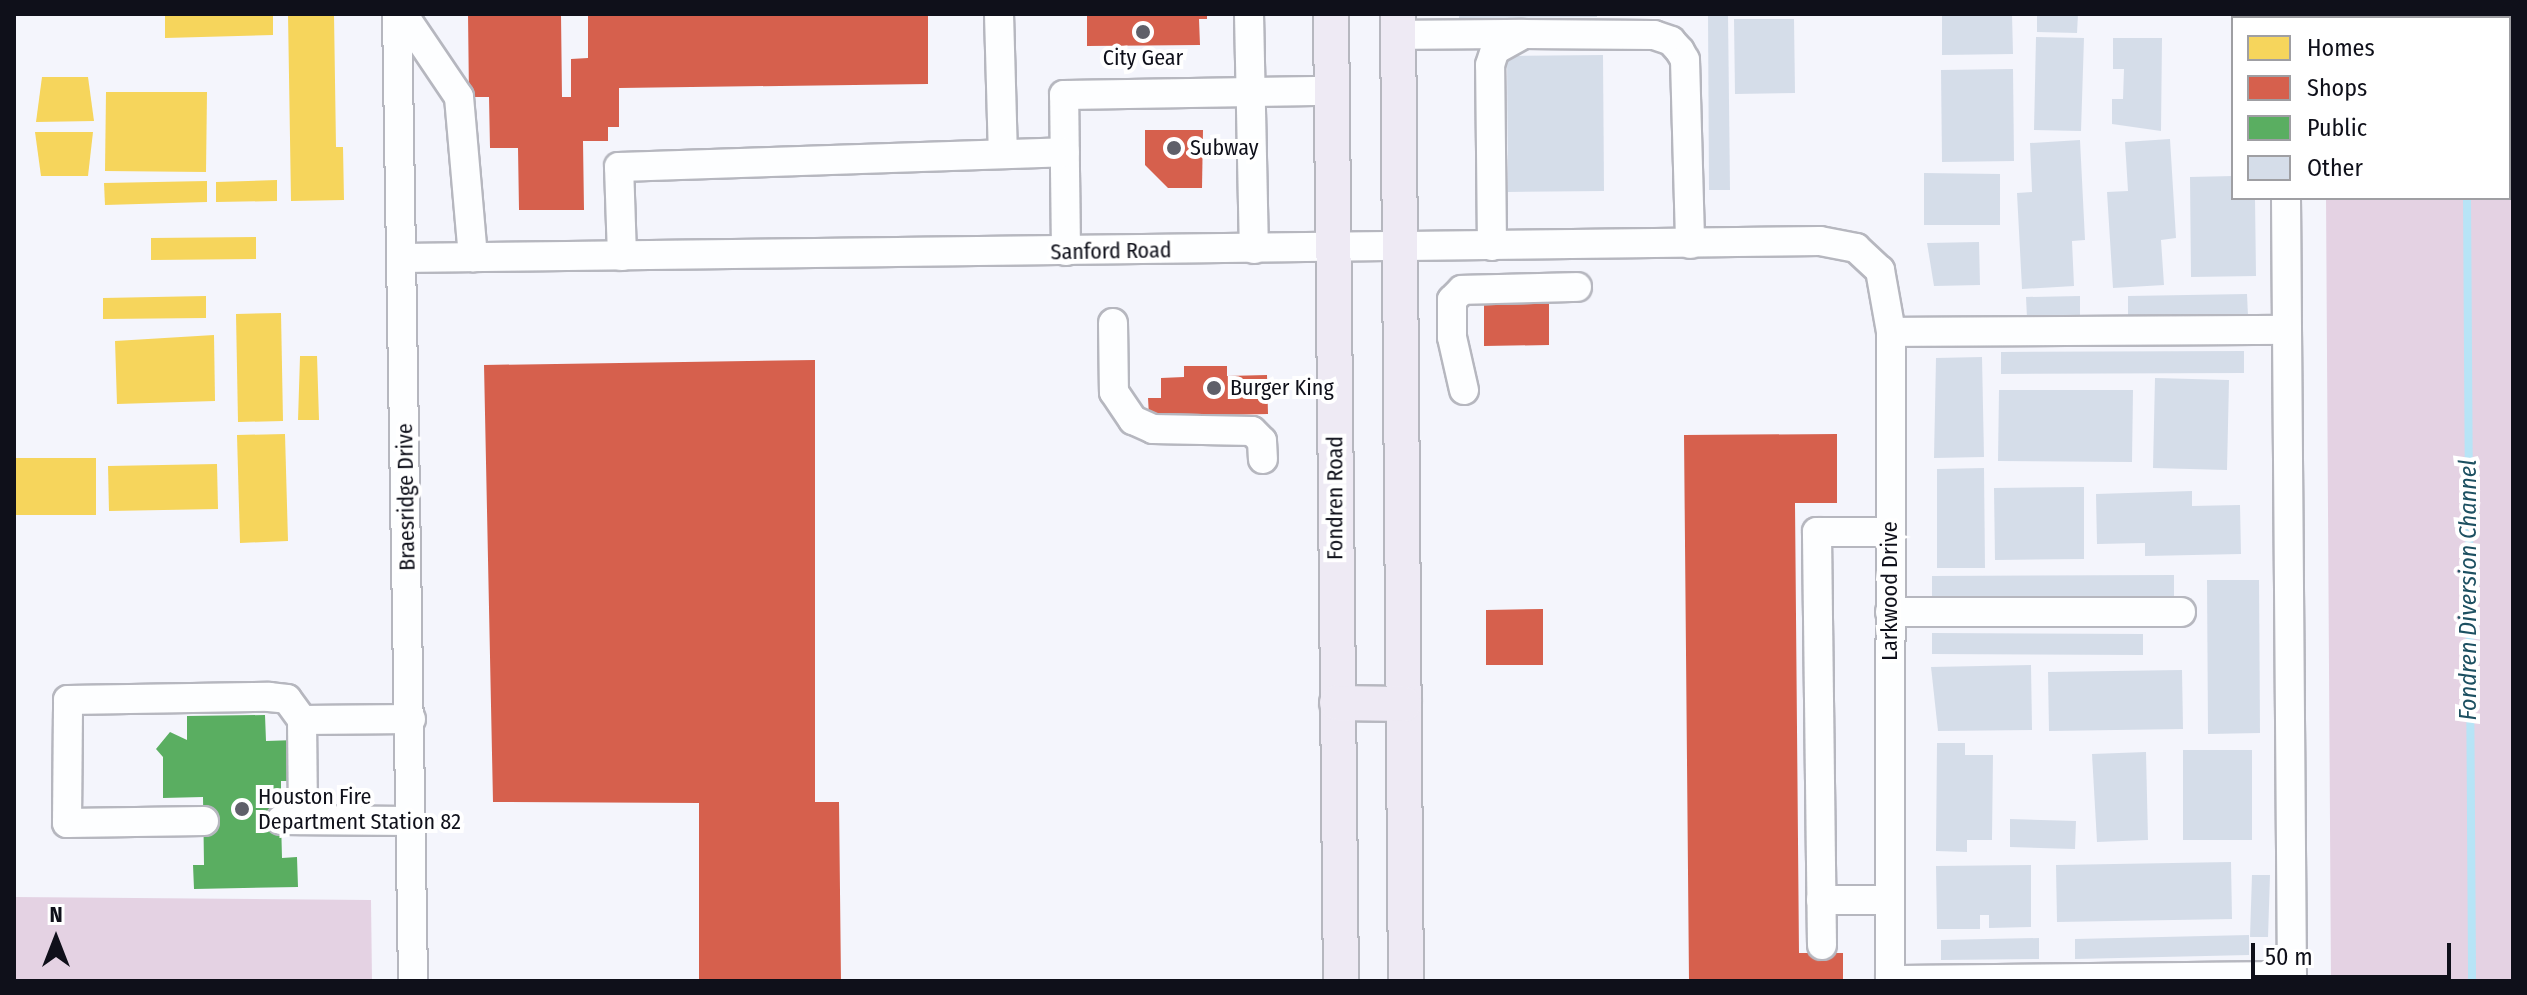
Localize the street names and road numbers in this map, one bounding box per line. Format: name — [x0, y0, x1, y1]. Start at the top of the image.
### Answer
street label: Sanford Road — [1050, 237, 1172, 265]
street label: Braesridge Drive — [392, 423, 420, 571]
street label: Fondren Road — [1322, 436, 1348, 560]
street label: Larkwood Drive — [1877, 521, 1903, 661]

